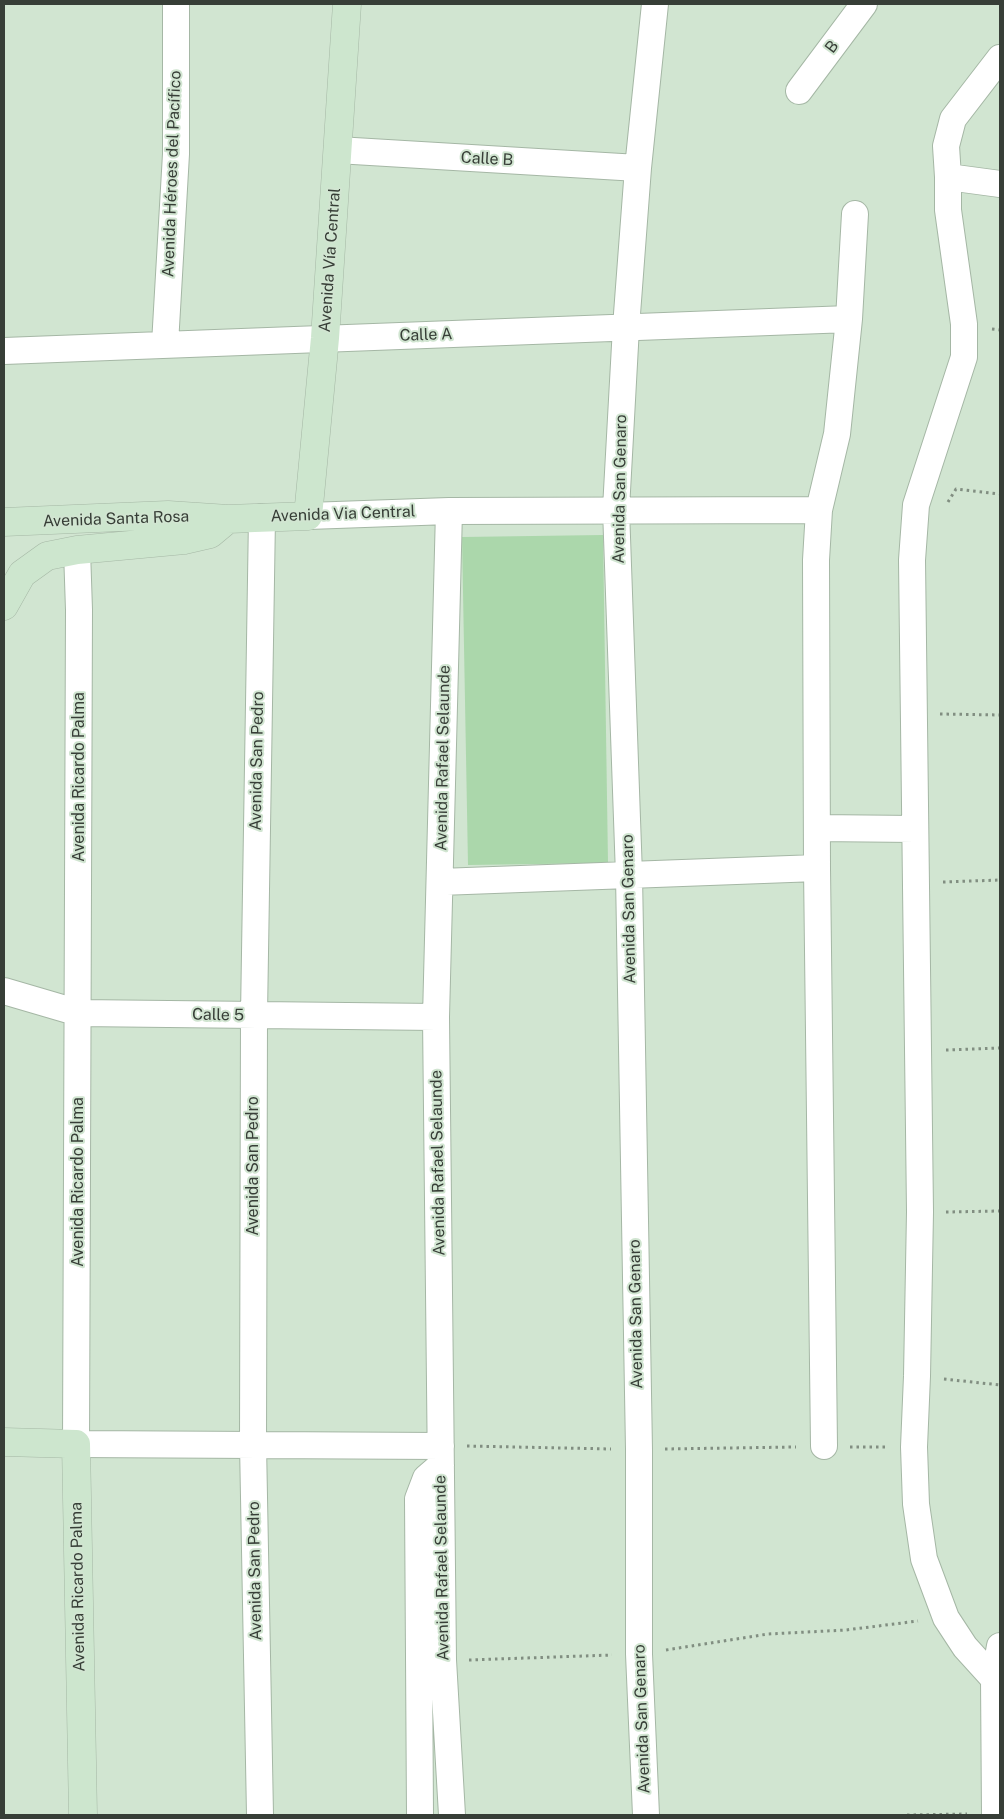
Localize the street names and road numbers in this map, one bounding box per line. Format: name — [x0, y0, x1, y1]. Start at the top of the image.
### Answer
street label: B — [821, 37, 843, 57]
street label: Avenida Héroes del Pacífico — [159, 70, 185, 278]
street label: Calle B — [460, 148, 514, 170]
street label: Avenida Vía Central — [315, 187, 345, 333]
street label: Calle A — [399, 324, 453, 346]
street label: Avenida San Genaro — [609, 414, 631, 564]
street label: Avenida Via Central — [270, 502, 416, 526]
street label: Avenida Santa Rosa — [42, 507, 190, 531]
street label: Avenida Rafael Selaunde — [432, 665, 454, 851]
street label: Avenida San Pedro — [246, 691, 268, 831]
street label: Avenida Ricardo Palma — [69, 692, 89, 862]
street label: Avenida San Genaro — [618, 834, 640, 984]
street label: Calle 5 — [192, 1005, 244, 1025]
street label: Avenida Rafael Selaunde — [427, 1070, 449, 1256]
street label: Avenida San Pedro — [243, 1096, 263, 1236]
street label: Avenida Ricardo Palma — [68, 1097, 88, 1267]
street label: Avenida San Genaro — [625, 1239, 647, 1389]
street label: Avenida Rafael Selaunde — [431, 1475, 453, 1661]
street label: Avenida San Pedro — [244, 1501, 266, 1641]
street label: Avenida Ricardo Palma — [67, 1502, 89, 1672]
street label: Avenida San Genaro — [630, 1644, 654, 1794]

